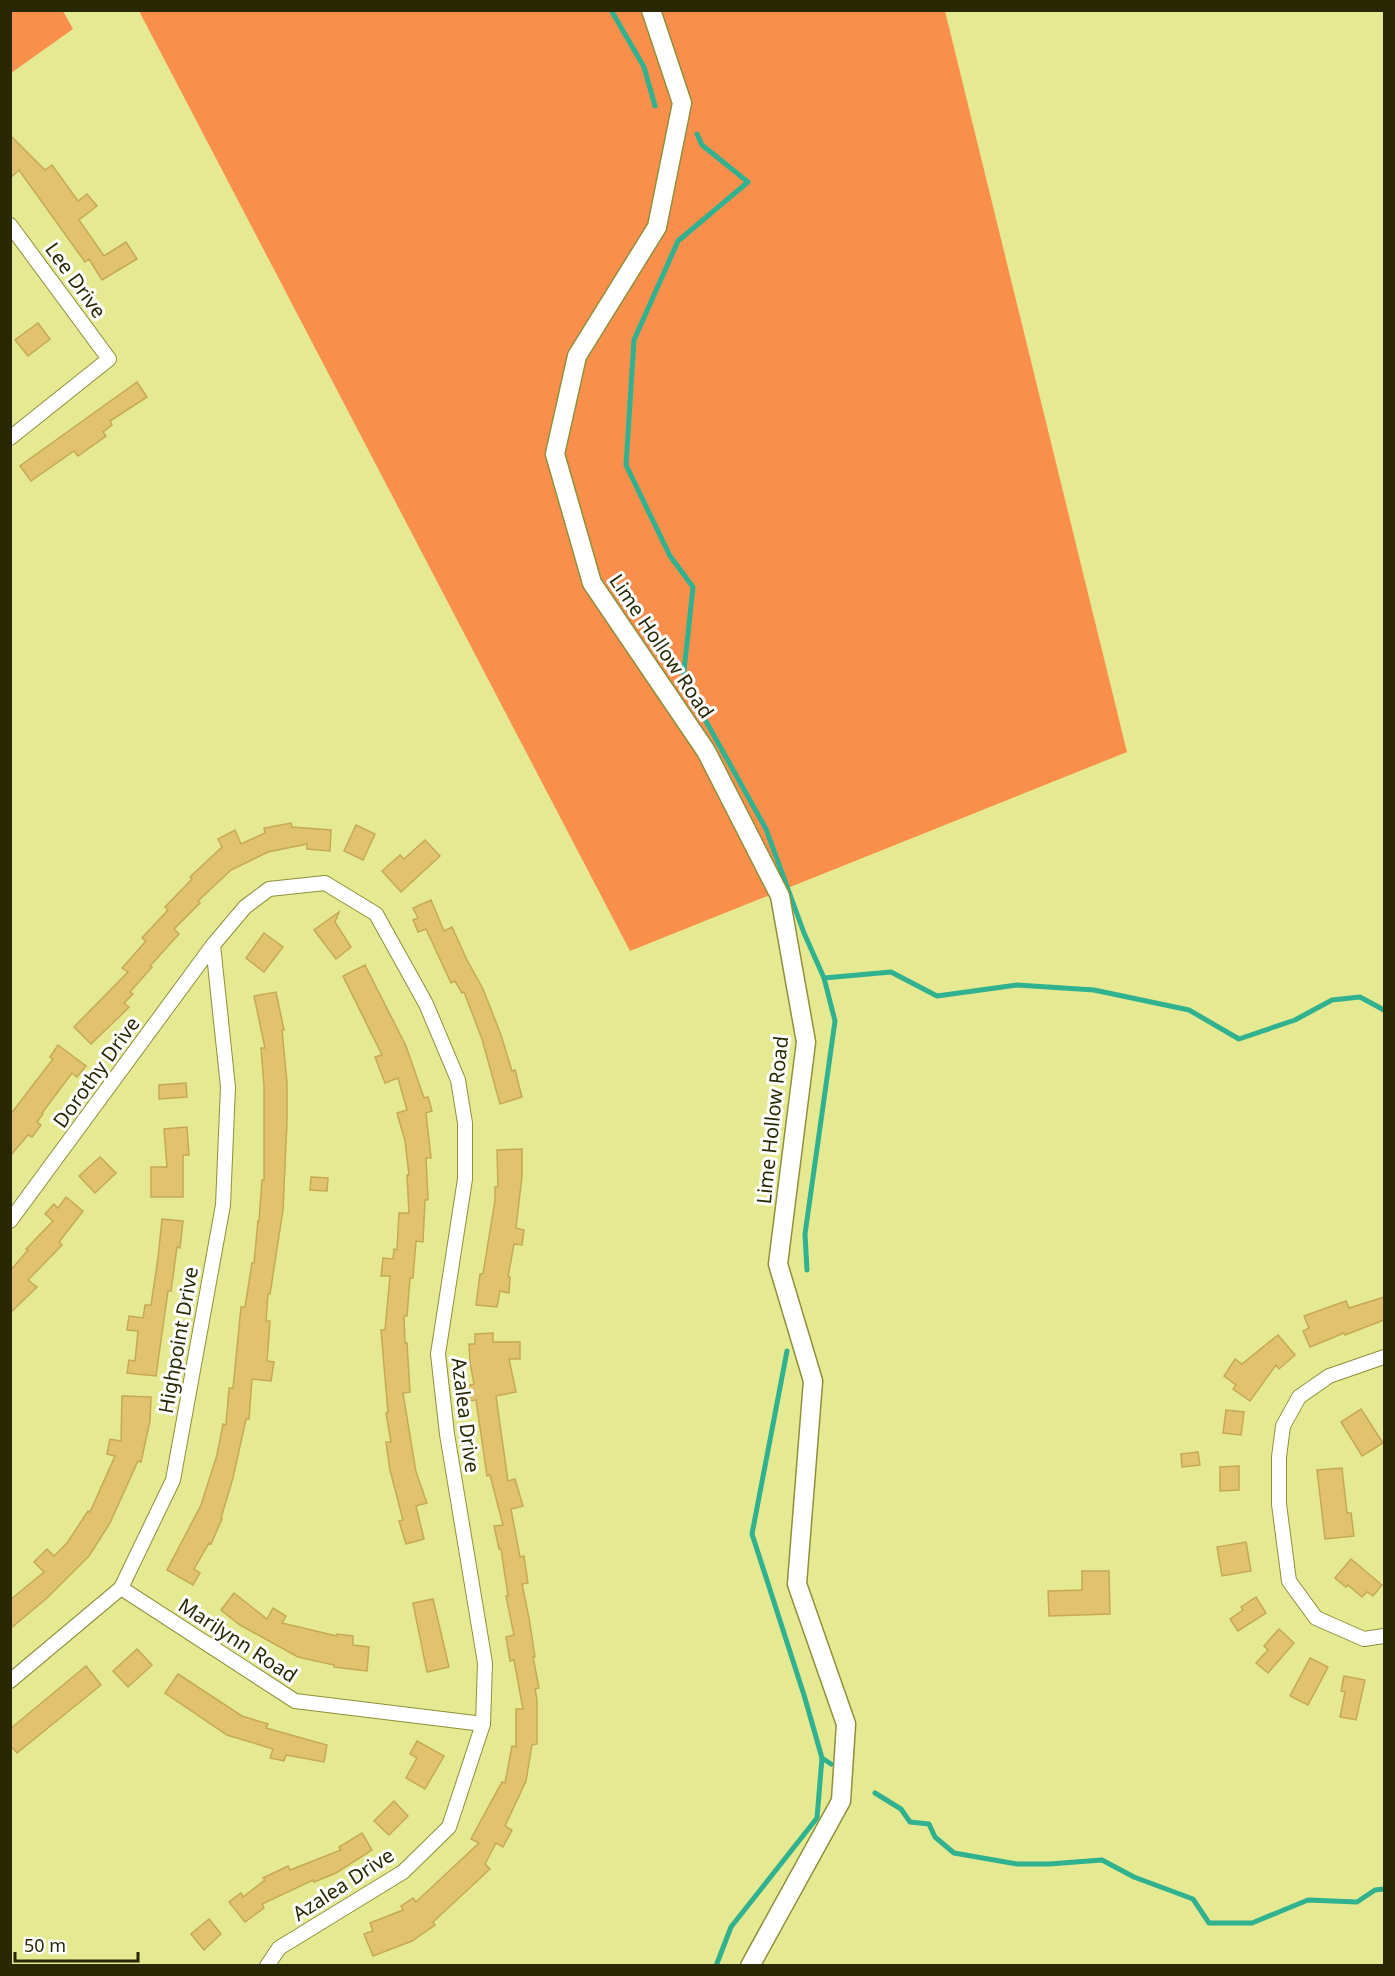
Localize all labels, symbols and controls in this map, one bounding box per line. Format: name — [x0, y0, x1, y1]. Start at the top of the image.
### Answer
street label: Lee Drive — [39, 237, 113, 323]
street label: Lime Hollow Road — [604, 569, 720, 723]
street label: Dorothy Drive — [47, 1011, 145, 1133]
street label: Lime Hollow Road — [750, 1035, 794, 1205]
street label: Highpoint Drive — [152, 1265, 204, 1415]
street label: Azalea Drive — [446, 1356, 486, 1474]
street label: Marilynn Road — [174, 1592, 302, 1688]
street label: Azalea Drive — [287, 1841, 399, 1927]
scale bar — [15, 1925, 138, 1963]
text: 50 m — [24, 1933, 66, 1957]

